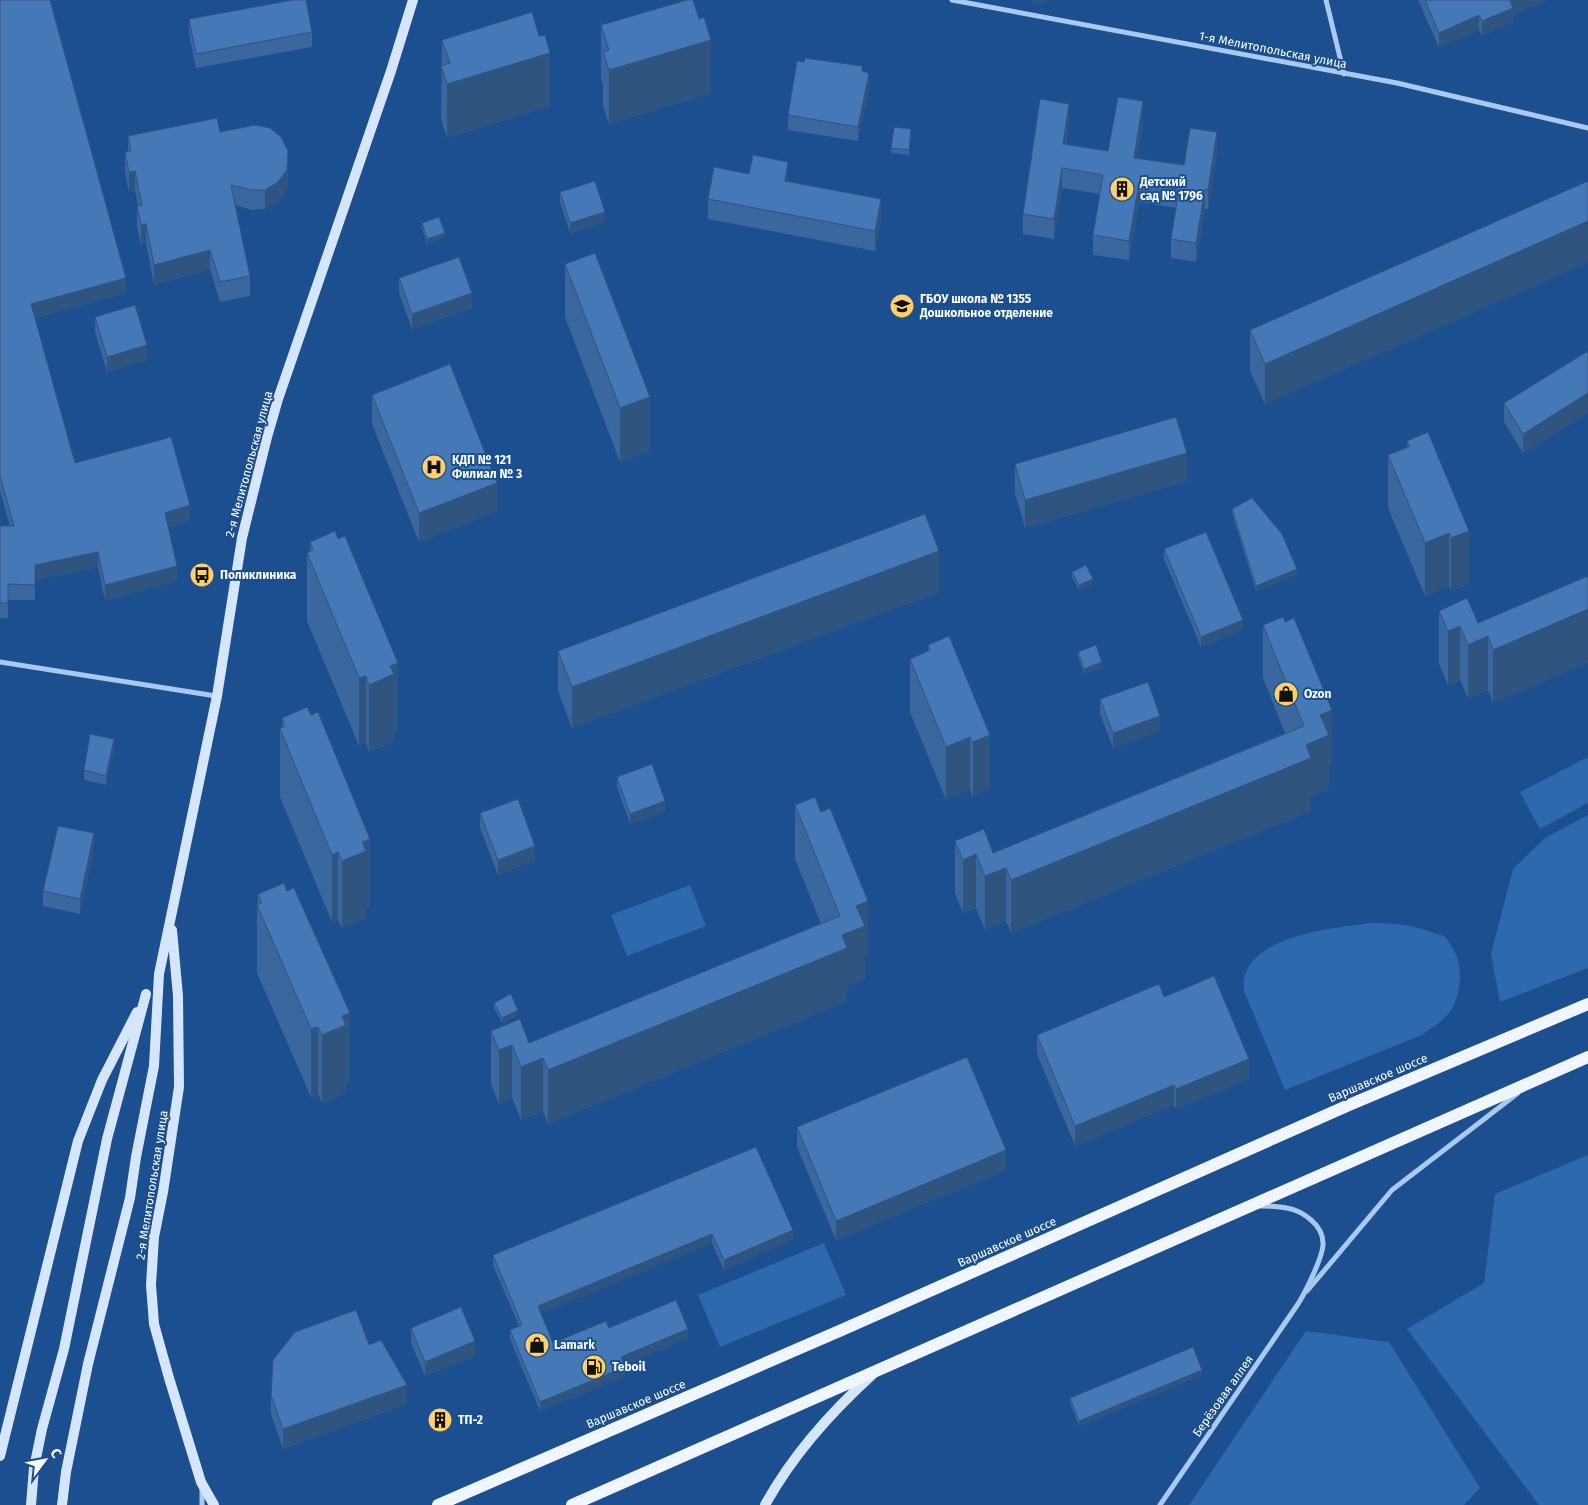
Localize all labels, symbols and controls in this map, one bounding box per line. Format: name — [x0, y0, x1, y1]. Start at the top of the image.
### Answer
street label: 1-я Мелитопольская улица — [1198, 29, 1348, 71]
place label: Детский сад № 1796 — [1139, 175, 1203, 203]
building icon: Детский сад № 1796 — [1109, 176, 1135, 202]
place label: ГБОУ школа № 1355 Дошкольное отделение — [919, 292, 1053, 320]
school or university icon: ГБОУ школа № 1355 Дошкольное отделение — [889, 293, 915, 319]
street label: 2-я Мелитопольская улица — [223, 389, 275, 539]
place label: КДП № 121 Филиал № 3 — [452, 453, 522, 481]
hospital icon: КДП № 121 Филиал № 3 — [421, 454, 447, 480]
bus stop icon: Поликлиника — [189, 562, 215, 588]
place label: Поликлиника — [220, 568, 297, 582]
shop icon: Ozon — [1273, 681, 1299, 707]
place label: Ozon — [1304, 687, 1332, 701]
street label: Варшавское шоссе — [1326, 1051, 1430, 1105]
street label: 2-я Мелитопольская улица — [133, 1109, 171, 1261]
street label: Варшавское шоссе — [956, 1214, 1058, 1270]
shop icon: Lamark — [524, 1332, 550, 1358]
place label: Lamark — [554, 1338, 595, 1352]
street label: Берёзовая аллея — [1190, 1353, 1256, 1439]
fuel station icon: Teboil — [581, 1354, 607, 1380]
place label: Teboil — [612, 1360, 646, 1374]
street label: Варшавское шоссе — [584, 1377, 688, 1431]
building icon: ТП-2 — [427, 1407, 453, 1433]
place label: ТП-2 — [458, 1413, 483, 1427]
north arrow — [20, 1435, 70, 1485]
text: С — [46, 1445, 65, 1461]

